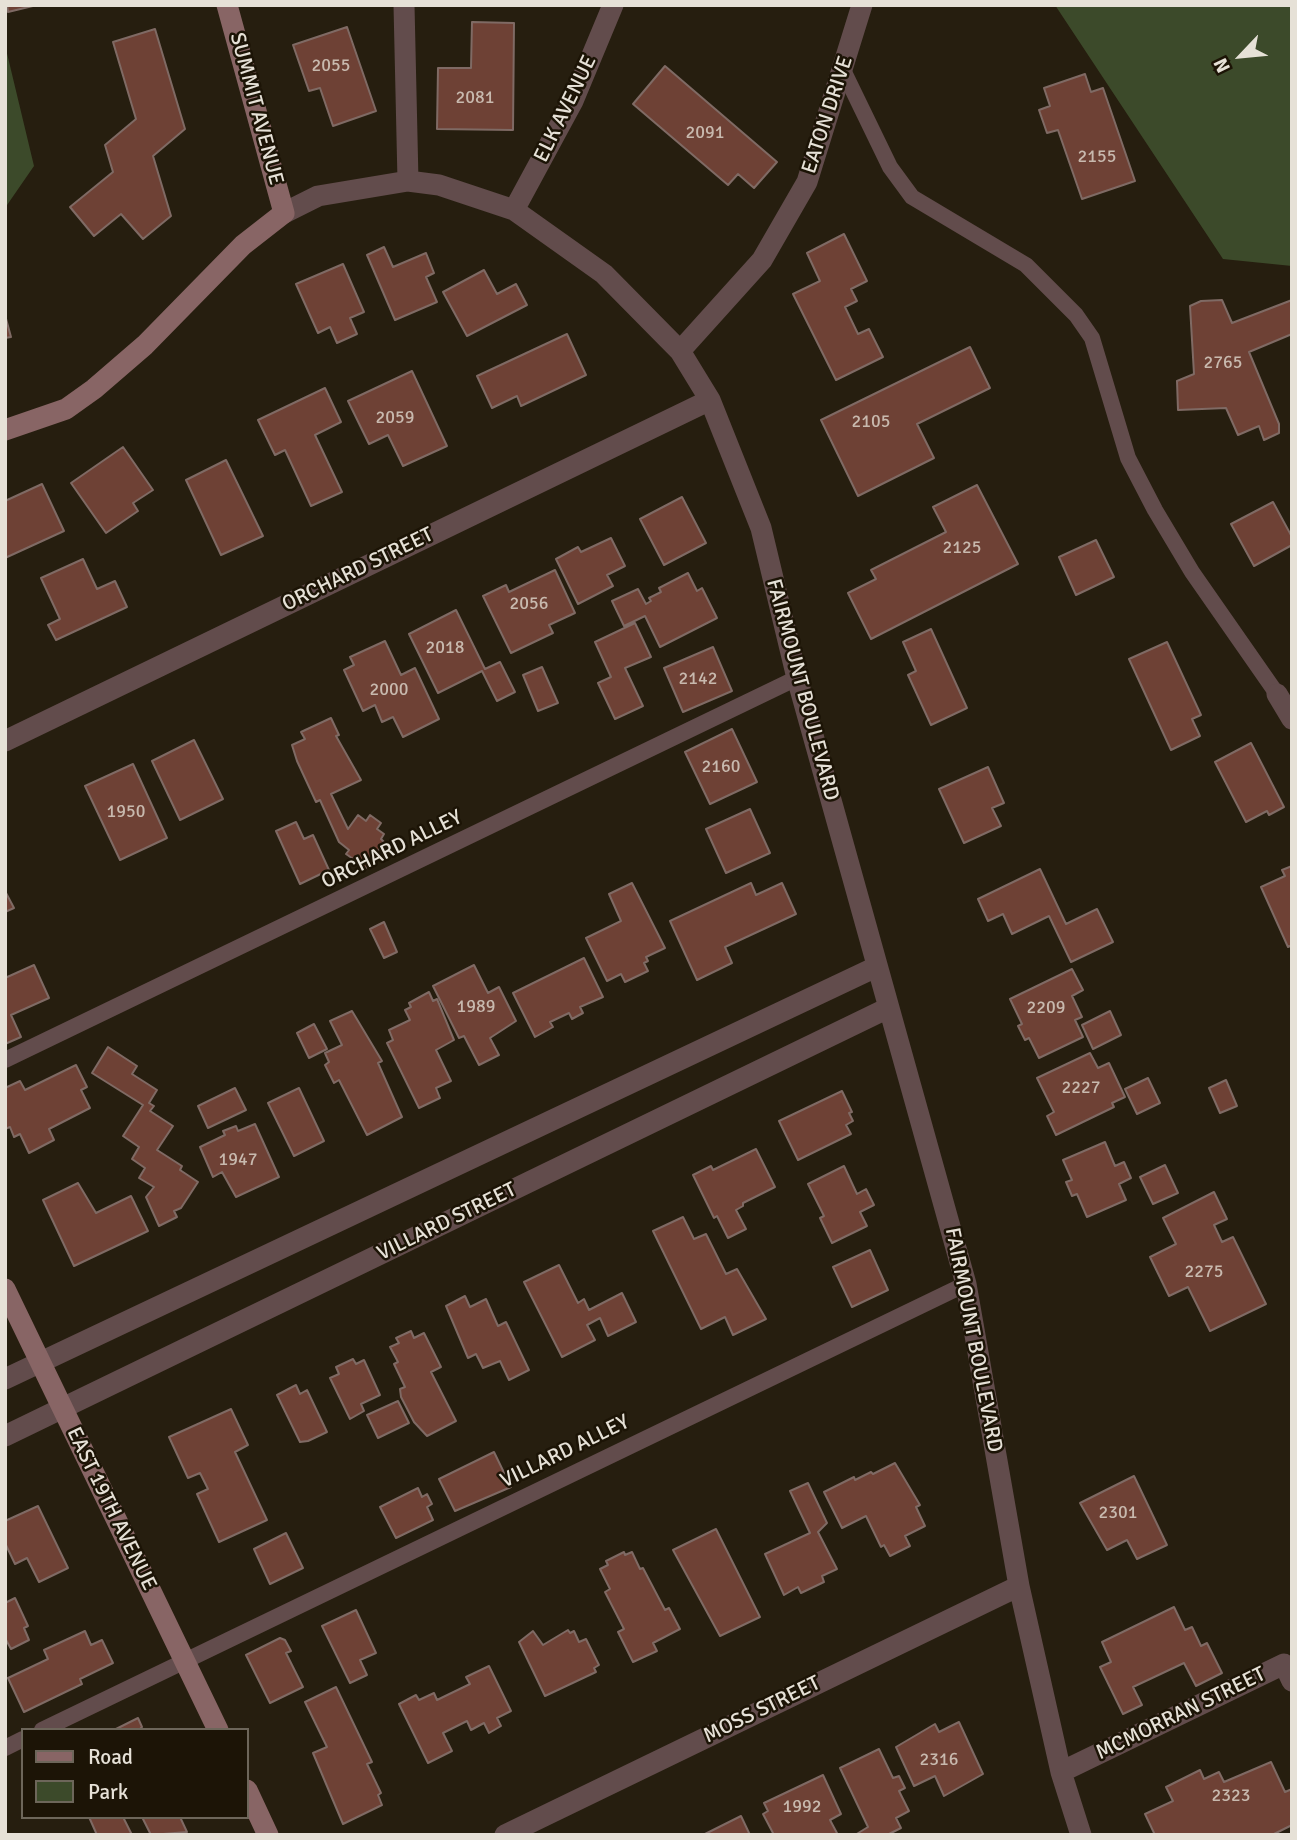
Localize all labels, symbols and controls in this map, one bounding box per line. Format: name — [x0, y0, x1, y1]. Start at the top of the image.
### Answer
north arrow — [1206, 21, 1276, 91]
street label: SUMMIT AVENUE — [224, 30, 288, 188]
street label: ELK AVENUE — [529, 51, 603, 167]
street label: EATON DRIVE — [797, 53, 859, 177]
text: N — [1208, 54, 1236, 76]
house number: 2055 — [312, 55, 350, 77]
house number: 2081 — [456, 87, 494, 109]
house number: 2091 — [686, 122, 724, 144]
house number: 2155 — [1078, 146, 1116, 168]
house number: 2765 — [1204, 352, 1242, 374]
house number: 2059 — [376, 407, 414, 429]
house number: 2105 — [852, 411, 890, 433]
street label: ORCHARD STREET — [278, 523, 438, 617]
house number: 2125 — [943, 537, 981, 559]
street label: FAIRMOUNT BOULEVARD — [760, 576, 844, 804]
house number: 2056 — [510, 593, 548, 615]
house number: 2018 — [426, 637, 464, 659]
house number: 2142 — [679, 668, 717, 690]
house number: 2000 — [370, 679, 408, 701]
house number: 2160 — [702, 756, 740, 778]
house number: 1950 — [107, 801, 145, 823]
street label: ORCHARD ALLEY — [318, 805, 466, 895]
house number: 1989 — [457, 996, 495, 1018]
house number: 2209 — [1027, 997, 1065, 1019]
house number: 2227 — [1062, 1077, 1100, 1099]
house number: 1947 — [219, 1149, 257, 1171]
street label: VILLARD STREET — [373, 1177, 521, 1267]
street label: FAIRMOUNT BOULEVARD — [939, 1225, 1007, 1455]
house number: 2275 — [1185, 1261, 1223, 1283]
street label: VILLARD ALLEY — [496, 1410, 634, 1494]
street label: EAST 19TH AVENUE — [61, 1423, 161, 1595]
house number: 2301 — [1099, 1502, 1137, 1524]
street label: MCMORRAN STREET — [1092, 1662, 1270, 1766]
street label: MOSS STREET — [699, 1671, 825, 1749]
legend — [21, 1728, 248, 1819]
text: Road — [88, 1744, 133, 1770]
house number: 2316 — [920, 1749, 958, 1771]
text: Park — [88, 1779, 128, 1805]
house number: 2323 — [1212, 1785, 1250, 1807]
house number: 1992 — [783, 1796, 821, 1818]

